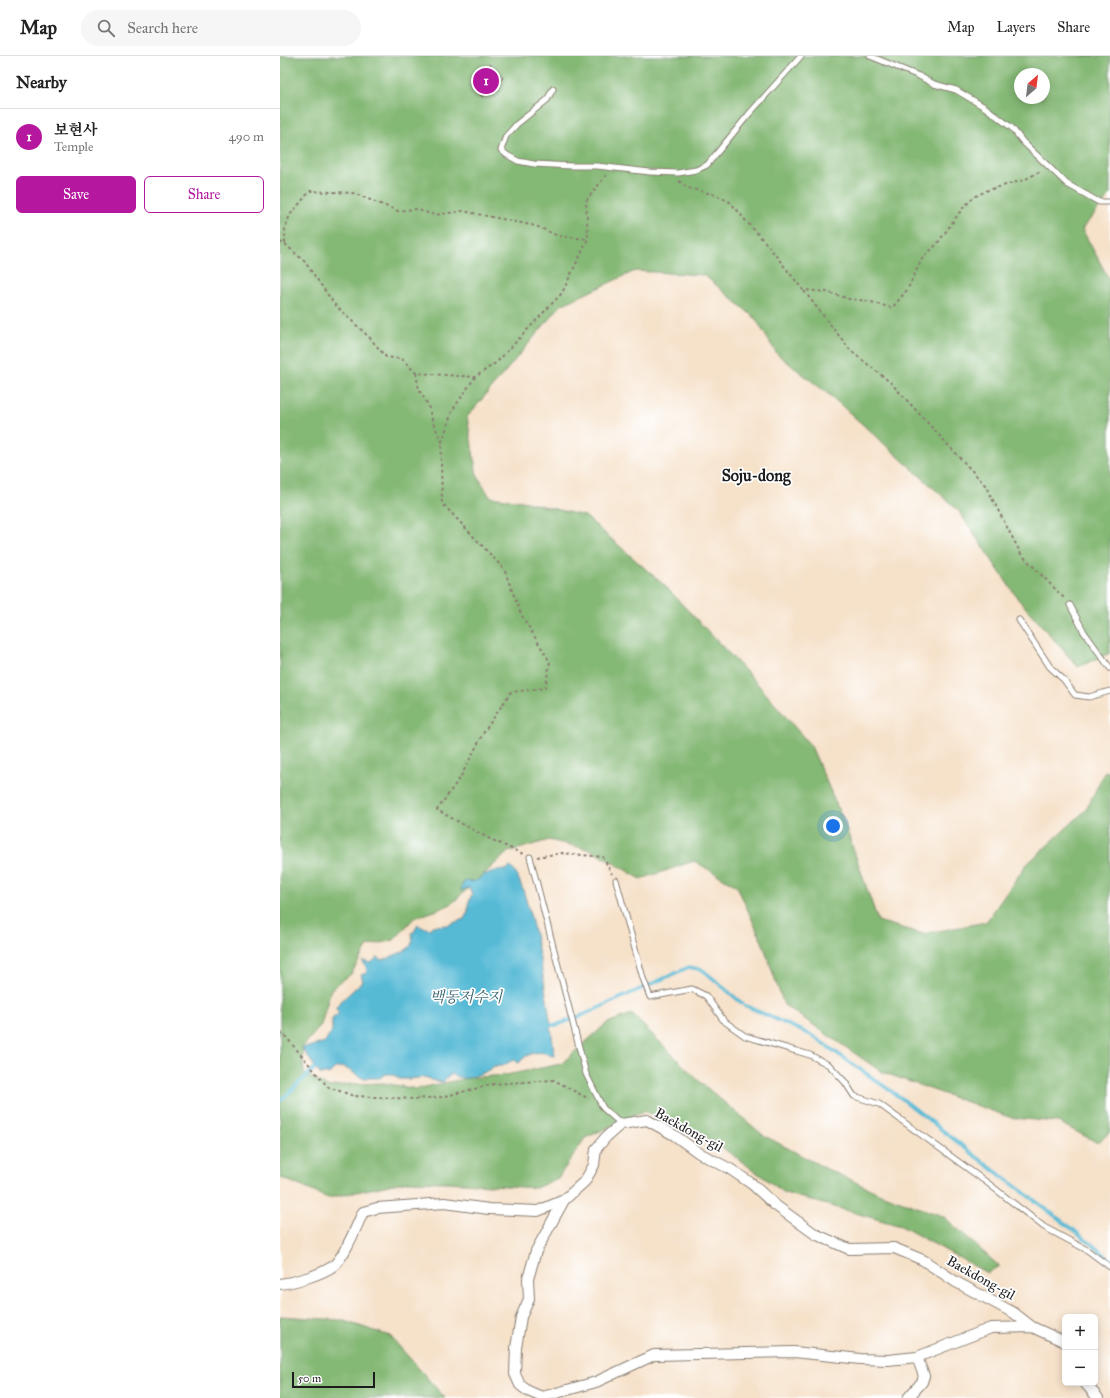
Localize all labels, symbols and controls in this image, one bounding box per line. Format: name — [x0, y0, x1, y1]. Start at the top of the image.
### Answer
search box — [81, 10, 361, 46]
text: Map — [20, 16, 57, 39]
icon: search — [95, 17, 117, 39]
text: Search here — [127, 19, 198, 37]
text: Map — [947, 19, 975, 36]
text: Layers — [997, 19, 1035, 36]
text: Share — [1057, 19, 1090, 36]
pin: 1 — [473, 66, 499, 96]
north arrow — [1014, 68, 1050, 104]
text: Nearby — [16, 72, 67, 93]
text: 보현사 — [54, 121, 97, 139]
text: 1 — [26, 129, 32, 145]
text: 490 m — [228, 129, 264, 145]
text: Temple — [54, 139, 94, 155]
button: Save — [16, 176, 136, 213]
button: Share — [144, 176, 264, 213]
district label: Soju-dong — [722, 466, 791, 486]
your location — [823, 816, 843, 836]
water label: 백동저수지 — [430, 988, 504, 1006]
street label: Baekdong-gil — [652, 1104, 726, 1156]
street label: Baekdong-gil — [944, 1252, 1018, 1304]
map controls — [1062, 1314, 1098, 1386]
button: + — [1062, 1314, 1098, 1350]
button: − — [1062, 1350, 1098, 1386]
scale bar — [292, 1370, 375, 1389]
text: 50 m — [298, 1372, 321, 1385]

